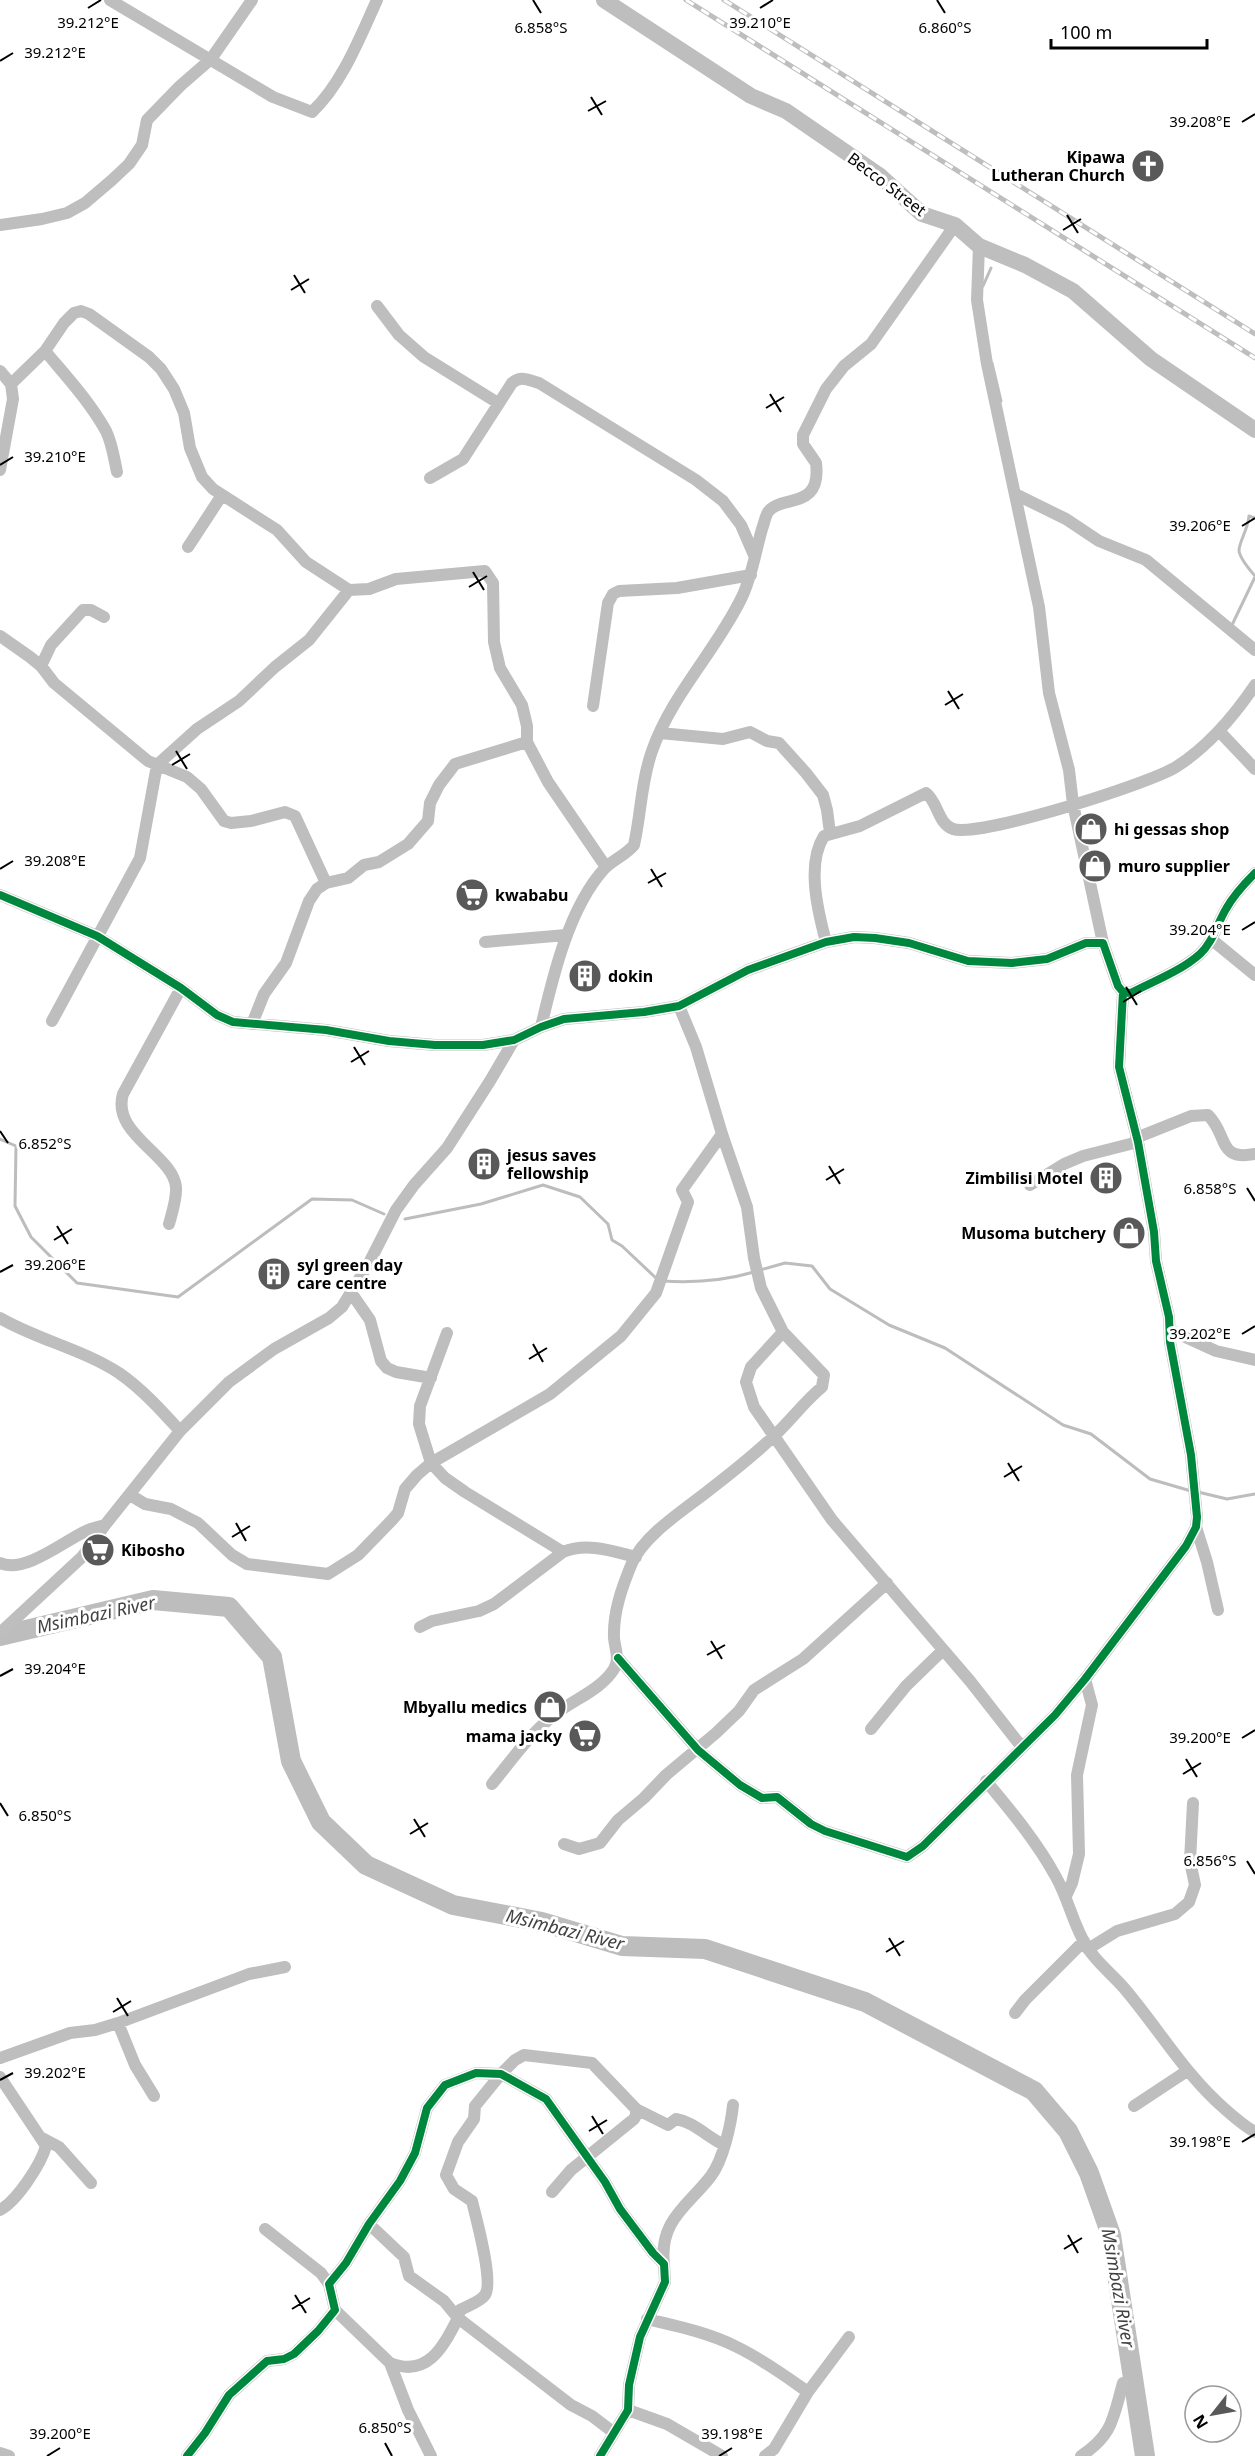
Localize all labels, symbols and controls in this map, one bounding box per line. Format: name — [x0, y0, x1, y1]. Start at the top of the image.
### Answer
text: 39.212°E — [57, 12, 119, 32]
text: 39.210°E — [729, 12, 791, 32]
scale bar — [1051, 12, 1207, 50]
text: 6.858°S — [515, 17, 568, 37]
text: 6.860°S — [919, 17, 972, 37]
text: 100 m — [1060, 20, 1112, 44]
text: 39.212°E — [24, 42, 86, 62]
text: 39.208°E — [1169, 111, 1231, 131]
place label: Kipawa Lutheran Church — [991, 146, 1125, 186]
street label: Becco Street — [843, 147, 931, 221]
church icon: Kipawa Lutheran Church — [1130, 148, 1166, 184]
text: 39.210°E — [24, 446, 86, 466]
text: 39.206°E — [1169, 515, 1231, 535]
shop icon: hi gessas shop — [1073, 811, 1109, 847]
place label: hi gessas shop — [1114, 818, 1229, 840]
shop icon: muro supplier — [1077, 848, 1113, 884]
text: 39.208°E — [24, 850, 86, 870]
place label: muro supplier — [1118, 855, 1230, 877]
supermarket icon: kwababu — [454, 877, 490, 913]
place label: kwababu — [495, 884, 568, 906]
text: 39.204°E — [1169, 919, 1231, 939]
building icon: dokin — [567, 958, 603, 994]
place label: dokin — [608, 965, 653, 987]
text: 6.852°S — [19, 1133, 72, 1153]
place label: jesus saves fellowship — [506, 1144, 596, 1184]
building icon: jesus saves fellowship — [466, 1146, 502, 1182]
building icon: Zimbilisi Motel — [1088, 1160, 1124, 1196]
place label: Zimbilisi Motel — [966, 1167, 1083, 1189]
text: 6.858°S — [1184, 1178, 1237, 1198]
shop icon: Musoma butchery — [1111, 1215, 1147, 1251]
place label: Musoma butchery — [961, 1222, 1107, 1244]
text: 39.206°E — [24, 1254, 86, 1274]
place label: syl green day care centre — [297, 1254, 403, 1294]
building icon: syl green day care centre — [256, 1256, 292, 1292]
text: 39.202°E — [1169, 1323, 1231, 1343]
supermarket icon: Kibosho — [80, 1532, 116, 1568]
place label: Kibosho — [121, 1539, 185, 1561]
water label: Msimbazi River — [34, 1590, 158, 1638]
text: 39.204°E — [24, 1658, 86, 1678]
shop icon: Mbyallu medics — [532, 1689, 568, 1725]
place label: Mbyallu medics — [403, 1696, 527, 1718]
supermarket icon: mama jacky — [567, 1718, 603, 1754]
place label: mama jacky — [466, 1725, 563, 1747]
text: 39.200°E — [1169, 1727, 1231, 1747]
text: 6.850°S — [19, 1805, 72, 1825]
text: 6.856°S — [1184, 1850, 1237, 1870]
water label: Msimbazi River — [504, 1903, 628, 1955]
text: 39.202°E — [24, 2062, 86, 2082]
text: 39.198°E — [1169, 2131, 1231, 2151]
water label: Msimbazi River — [1097, 2226, 1141, 2350]
north arrow — [1183, 2384, 1243, 2444]
text: N — [1187, 2410, 1213, 2433]
text: 6.850°S — [359, 2417, 412, 2437]
text: 39.200°E — [29, 2423, 91, 2443]
text: 39.198°E — [701, 2423, 763, 2443]

